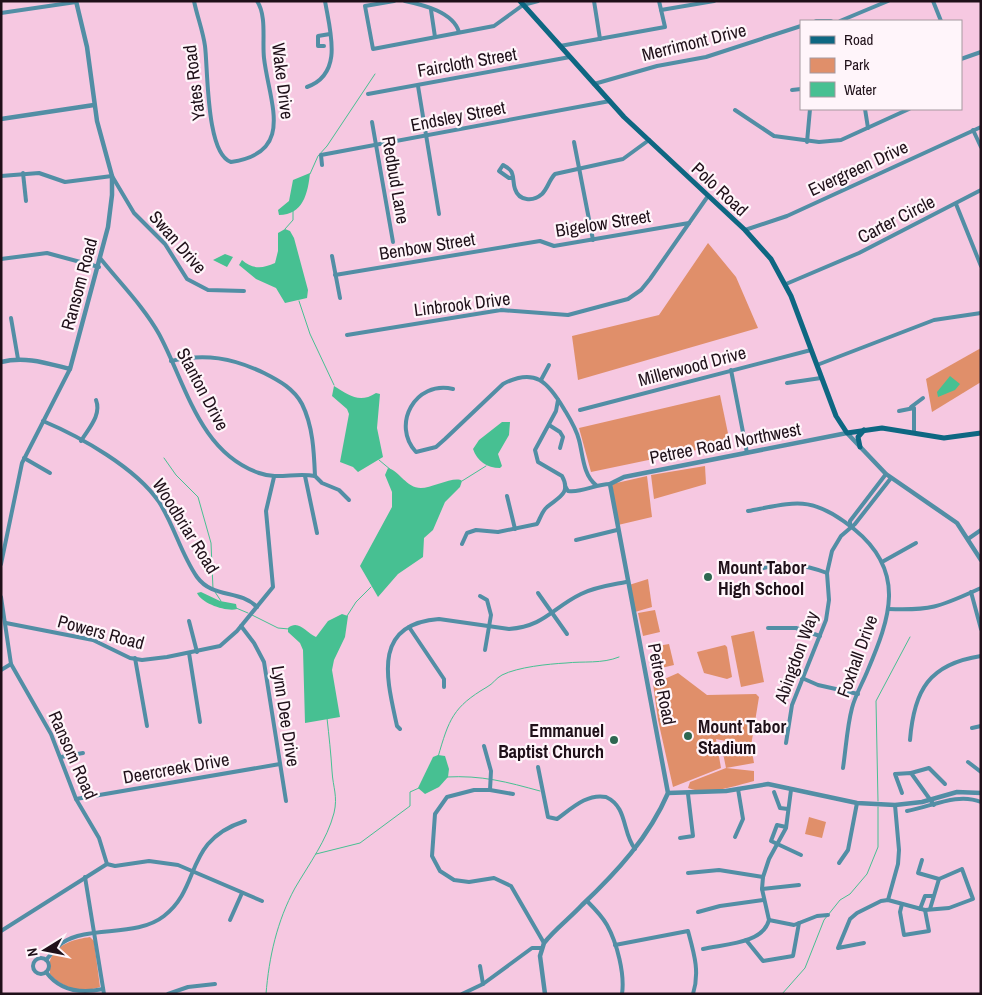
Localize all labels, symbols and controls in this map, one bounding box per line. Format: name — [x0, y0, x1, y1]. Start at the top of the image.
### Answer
street label: Merrimont Drive — [639, 17, 749, 67]
legend — [800, 20, 962, 110]
text: Road — [844, 29, 873, 50]
street label: Wake Drive — [266, 41, 300, 121]
street label: Faircloth Street — [415, 41, 519, 83]
street label: Yates Road — [177, 44, 211, 122]
text: Park — [844, 54, 870, 75]
text: Water — [844, 79, 876, 100]
street label: Endsley Street — [408, 95, 508, 137]
street label: Redbud Lane — [376, 134, 416, 226]
street label: Evergreen Drive — [804, 134, 912, 202]
street label: Polo Road — [686, 156, 754, 222]
street label: Carter Circle — [853, 189, 939, 249]
street label: Bigelow Street — [554, 203, 652, 243]
street label: Swan Drive — [144, 205, 212, 279]
street label: Benbow Street — [377, 226, 477, 266]
street label: Ransom Road — [55, 235, 103, 333]
street label: Linbrook Drive — [412, 286, 512, 322]
street label: Millerwood Drive — [635, 340, 749, 392]
street label: Stanton Drive — [171, 343, 235, 435]
street label: Petree Road Northwest — [647, 416, 803, 470]
street label: Woodbriar Road — [147, 474, 225, 578]
place label: Mount Tabor High School — [718, 555, 807, 601]
marker: Mount Tabor High School — [702, 571, 714, 583]
street label: Abingdon Way — [767, 607, 824, 707]
street label: Powers Road — [55, 608, 147, 656]
street label: Foxhall Drive — [831, 611, 883, 701]
street label: Petree Road — [642, 641, 682, 727]
street label: Lynn Dee Drive — [266, 664, 306, 768]
street label: Ransom Road — [42, 707, 104, 803]
place label: Mount Tabor Stadium — [698, 714, 787, 760]
place label: Emmanuel Baptist Church — [498, 718, 604, 764]
marker: Mount Tabor Stadium — [682, 730, 694, 742]
marker: Emmanuel Baptist Church — [608, 734, 620, 746]
street label: Deercreek Drive — [121, 746, 231, 790]
north arrow — [20, 925, 70, 975]
text: N — [23, 947, 42, 958]

